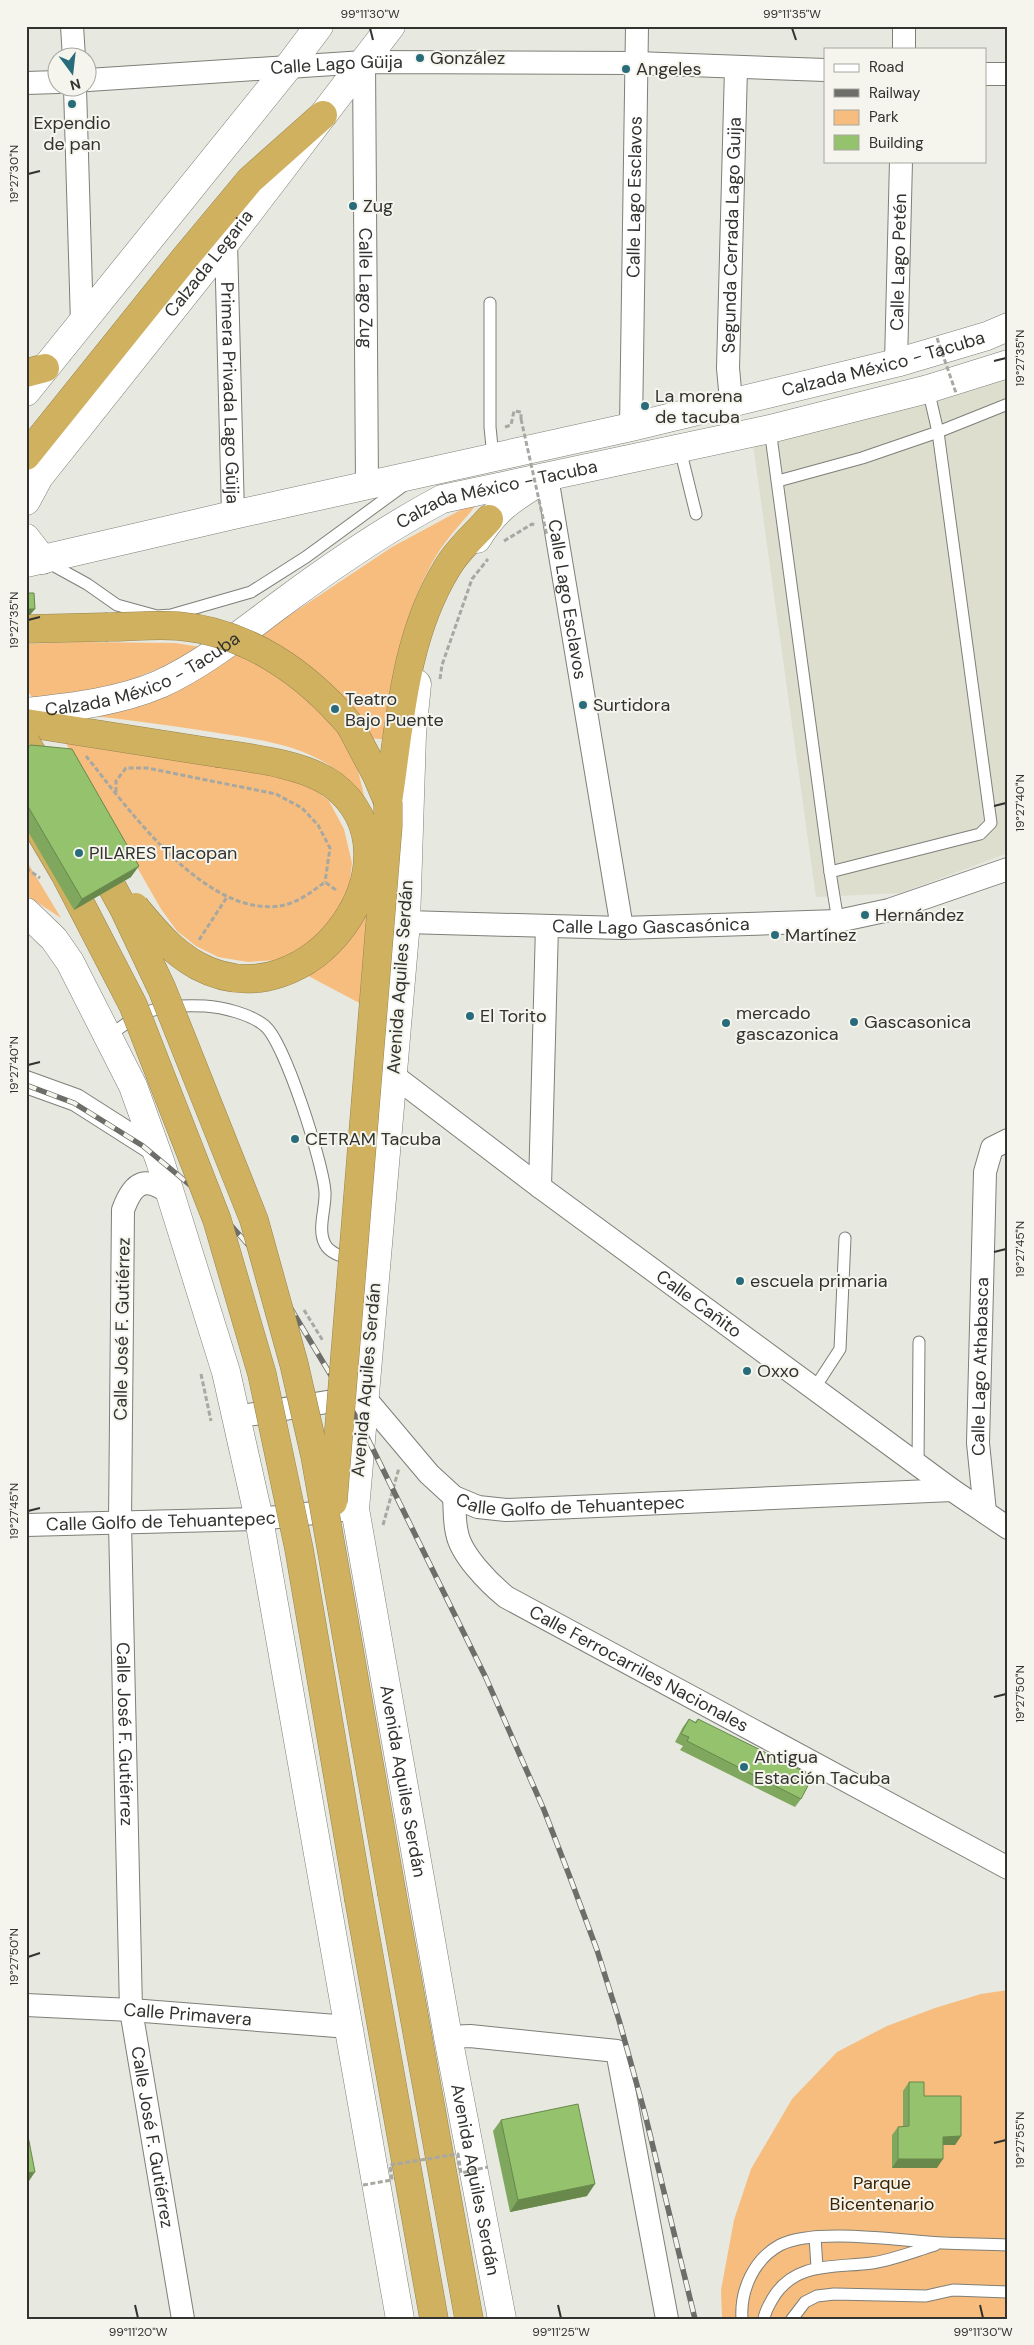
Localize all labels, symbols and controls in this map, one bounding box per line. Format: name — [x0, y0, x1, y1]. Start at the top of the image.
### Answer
text: 99°11'30"W — [341, 6, 400, 22]
text: 99°11'35"W — [763, 6, 821, 22]
place label: González — [430, 46, 505, 70]
north arrow — [48, 48, 98, 98]
legend — [824, 48, 986, 162]
street label: Calle Lago Güija — [269, 50, 403, 80]
marker: González — [414, 52, 426, 64]
place label: Angeles — [636, 57, 701, 81]
text: Road — [869, 57, 904, 77]
marker: Angeles — [620, 63, 632, 75]
text: N — [68, 75, 83, 95]
text: Railway — [869, 83, 921, 103]
marker: Expendio de pan — [66, 98, 78, 110]
text: Park — [869, 107, 899, 127]
place label: Expendio de pan — [33, 111, 111, 156]
street label: Calle Lago Esclavos — [621, 116, 648, 278]
street label: Segunda Cerrada Lago Guija — [716, 117, 747, 354]
text: Building — [869, 133, 924, 153]
text: 19°27'30"N — [6, 145, 22, 203]
street label: Calle Lago Petén — [885, 193, 912, 331]
place label: Zug — [363, 194, 393, 218]
marker: Zug — [347, 200, 359, 212]
street label: Calzada Legaria — [159, 205, 258, 322]
street label: Calle Lago Zug — [353, 228, 378, 348]
street label: Primera Privada Lago Güija — [215, 282, 245, 504]
street label: Calzada México - Tacuba — [779, 325, 988, 402]
text: 19°27'35"N — [1012, 330, 1028, 386]
place label: La morena de tacuba — [655, 384, 742, 429]
marker: La morena de tacuba — [639, 400, 651, 412]
street label: Calzada México - Tacuba — [392, 454, 600, 534]
street label: Calle Lago Esclavos — [542, 517, 592, 681]
text: 19°27'35"N — [6, 592, 22, 648]
street label: Calzada México - Tacuba — [44, 626, 245, 722]
place label: Teatro Bajo Puente — [345, 687, 444, 732]
place label: Surtidora — [593, 693, 670, 717]
marker: Surtidora — [577, 699, 589, 711]
marker: Teatro Bajo Puente — [329, 703, 341, 715]
text: 19°27'40"N — [1012, 774, 1028, 832]
place label: PILARES Tlacopan — [89, 841, 237, 865]
marker: PILARES Tlacopan — [73, 847, 85, 859]
street label: Avenida Aquiles Serdán — [381, 879, 419, 1075]
place label: Hernández — [875, 903, 964, 927]
marker: Hernández — [859, 909, 871, 921]
street label: Calle Lago Gascasónica — [552, 912, 750, 940]
place label: Martínez — [785, 923, 856, 947]
marker: Martínez — [769, 929, 781, 941]
place label: mercado gascazonica — [736, 1001, 839, 1046]
place label: El Torito — [480, 1004, 547, 1028]
marker: El Torito — [464, 1010, 476, 1022]
place label: Gascasonica — [864, 1010, 971, 1034]
marker: Gascasonica — [848, 1016, 860, 1028]
marker: mercado gascazonica — [720, 1017, 732, 1029]
text: 19°27'40"N — [6, 1036, 22, 1094]
place label: CETRAM Tacuba — [305, 1127, 441, 1151]
marker: CETRAM Tacuba — [289, 1133, 301, 1145]
text: 19°27'45"N — [1012, 1221, 1028, 1277]
street label: Calle José F. Gutiérrez — [108, 1237, 136, 1421]
street label: Calle Cañito — [651, 1264, 747, 1343]
place label: escuela primaria — [750, 1269, 888, 1293]
marker: escuela primaria — [734, 1275, 746, 1287]
street label: Calle Lago Athabasca — [966, 1277, 994, 1457]
street label: Avenida Aquiles Serdán — [346, 1282, 386, 1478]
place label: Oxxo — [757, 1359, 799, 1383]
marker: Oxxo — [741, 1365, 753, 1377]
text: 19°27'45"N — [6, 1483, 22, 1539]
street label: Calle Golfo de Tehuantepec — [452, 1487, 685, 1522]
street label: Calle Golfo de Tehuantepec — [46, 1505, 277, 1536]
street label: Calle Ferrocarriles Nacionales — [525, 1600, 753, 1738]
street label: Calle José F. Gutiérrez — [111, 1642, 139, 1826]
text: 19°27'50"N — [1012, 1665, 1028, 1723]
street label: Avenida Aquiles Serdán — [374, 1683, 432, 1879]
place label: Antigua Estación Tacuba — [754, 1745, 890, 1790]
marker: Antigua Estación Tacuba — [738, 1761, 750, 1773]
text: 19°27'50"N — [6, 1928, 22, 1986]
street label: Calle Primavera — [123, 1998, 253, 2031]
street label: Calle José F. Gutiérrez — [125, 2045, 179, 2230]
street label: Avenida Aquiles Serdán — [445, 2082, 505, 2278]
text: 19°27'55"N — [1012, 2112, 1028, 2168]
park label: Parque Bicentenario — [830, 2171, 934, 2216]
text: 99°11'20"W — [109, 2324, 168, 2340]
text: 99°11'25"W — [532, 2324, 590, 2340]
text: 99°11'30"W — [954, 2324, 1013, 2340]

